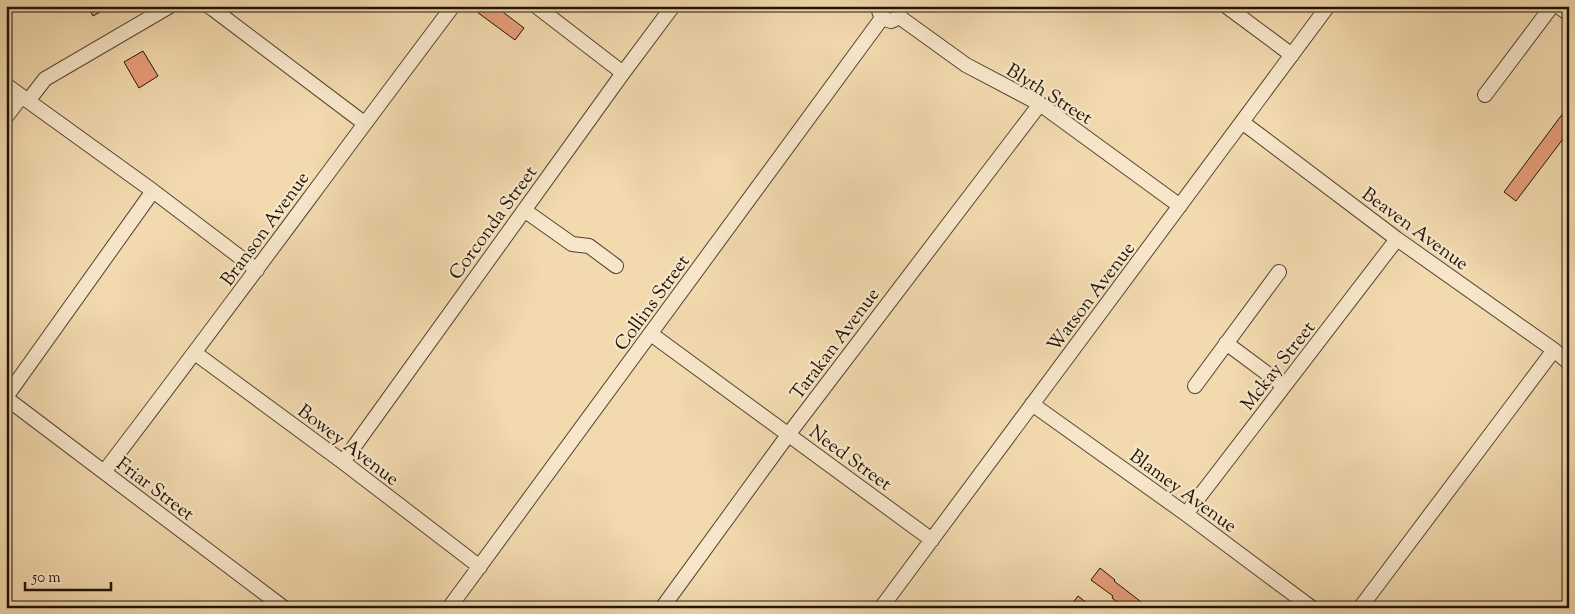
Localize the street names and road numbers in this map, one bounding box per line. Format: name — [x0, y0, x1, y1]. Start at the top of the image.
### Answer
street label: Blyth Street — [1000, 58, 1097, 133]
street label: Corconda Street — [443, 161, 545, 286]
street label: Branson Avenue — [215, 167, 317, 292]
street label: Beaven Avenue — [1356, 182, 1474, 278]
street label: Watson Avenue — [1042, 237, 1142, 358]
street label: Collins Street — [609, 249, 697, 357]
street label: Tarakan Avenue — [785, 283, 887, 406]
street label: Mckay Street — [1235, 316, 1323, 417]
street label: Bowey Avenue — [291, 399, 404, 493]
street label: Need Street — [803, 420, 897, 499]
street label: Blamey Avenue — [1123, 444, 1242, 540]
street label: Friar Street — [110, 452, 200, 529]

